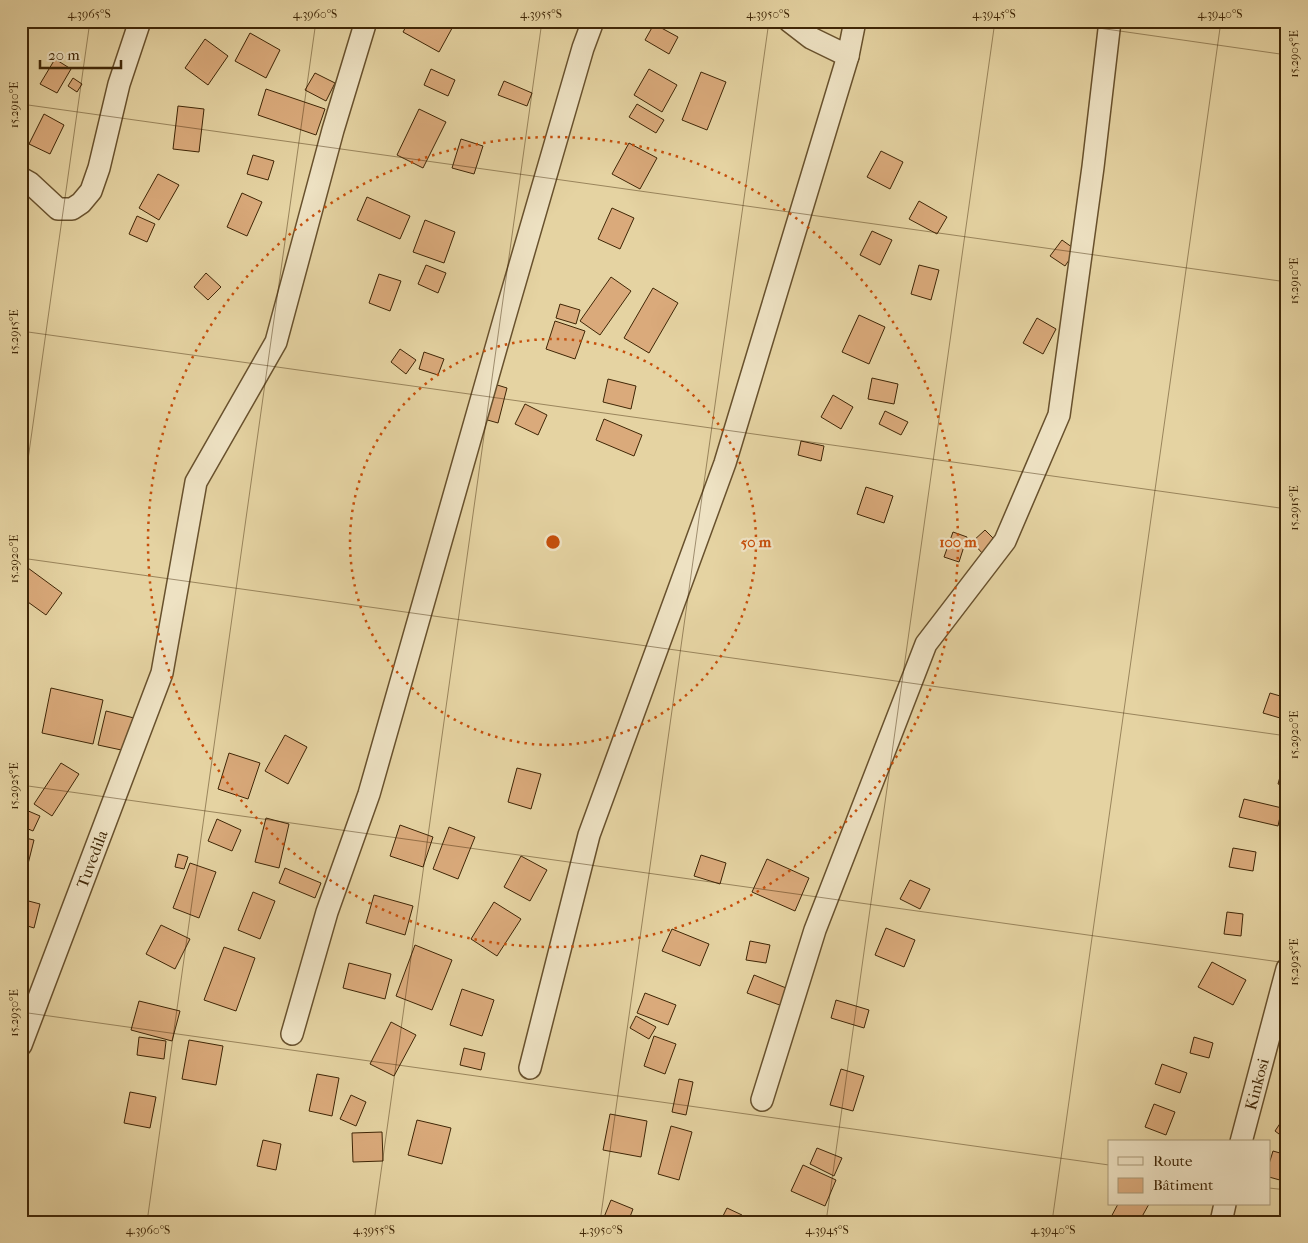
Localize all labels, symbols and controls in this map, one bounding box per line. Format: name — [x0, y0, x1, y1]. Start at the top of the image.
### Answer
text: 4.3965°S — [67, 7, 111, 21]
text: 4.3960°S — [293, 7, 337, 21]
text: 4.3955°S — [520, 7, 562, 21]
text: 4.3950°S — [746, 7, 790, 21]
text: 4.3945°S — [972, 7, 1016, 21]
text: 4.3940°S — [1197, 7, 1243, 21]
text: 15.2905°E — [1287, 30, 1301, 78]
scale bar — [40, 38, 121, 70]
text: 20 m — [48, 46, 80, 64]
text: 15.2910°E — [7, 82, 21, 128]
text: 15.2910°E — [1287, 258, 1301, 304]
text: 15.2915°E — [7, 309, 21, 355]
text: 15.2915°E — [1287, 485, 1301, 531]
centre of rings — [544, 533, 562, 551]
text: 50 m — [741, 533, 772, 551]
text: 100 m — [939, 533, 977, 551]
text: 15.2920°E — [7, 535, 21, 583]
text: 15.2920°E — [1287, 711, 1301, 759]
text: 15.2925°E — [7, 762, 21, 810]
street label: Tuvedila — [72, 827, 111, 890]
text: 15.2925°E — [1287, 938, 1301, 986]
text: 15.2930°E — [7, 989, 21, 1037]
street label: Kinkosi — [1241, 1056, 1272, 1112]
legend — [1108, 1140, 1270, 1206]
text: Route — [1153, 1152, 1193, 1170]
text: Bâtiment — [1153, 1176, 1214, 1194]
text: 4.3960°S — [126, 1223, 170, 1237]
text: 4.3955°S — [353, 1223, 395, 1237]
text: 4.3950°S — [579, 1223, 623, 1237]
text: 4.3945°S — [805, 1223, 849, 1237]
text: 4.3940°S — [1030, 1223, 1076, 1237]

